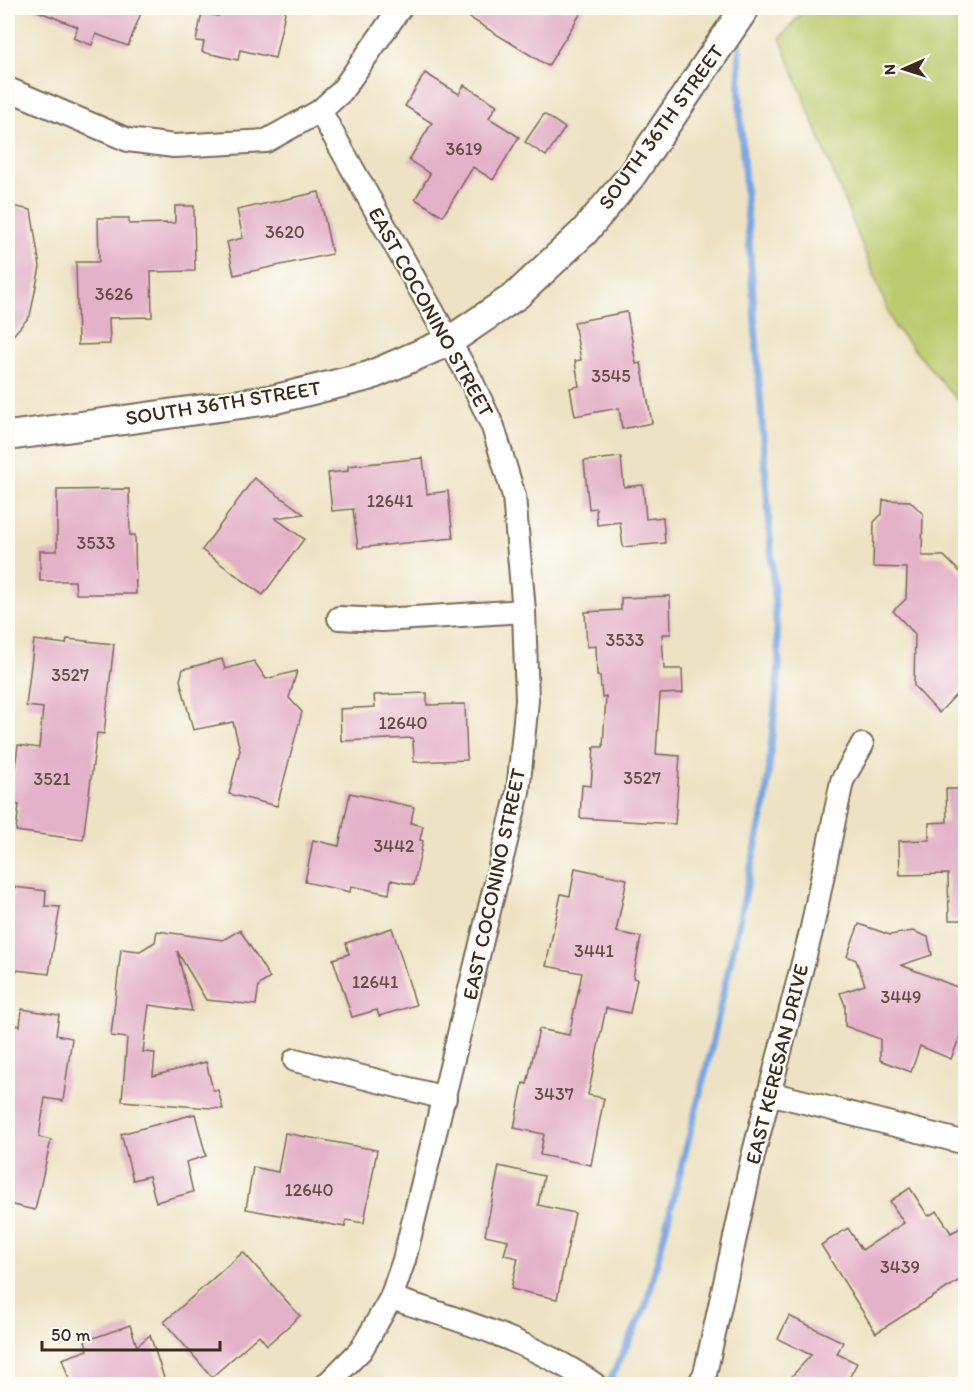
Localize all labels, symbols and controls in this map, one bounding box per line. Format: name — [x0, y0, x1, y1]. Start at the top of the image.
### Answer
street label: SOUTH 36TH STREET — [592, 39, 729, 214]
north arrow — [874, 39, 934, 99]
text: N — [880, 64, 899, 76]
house number: 3619 — [445, 138, 483, 160]
street label: EAST COCONINO STREET — [363, 202, 500, 421]
house number: 3620 — [265, 221, 305, 243]
house number: 3626 — [95, 283, 133, 305]
house number: 3545 — [591, 365, 631, 387]
street label: SOUTH 36TH STREET — [124, 375, 323, 430]
house number: 12641 — [367, 490, 413, 512]
house number: 3533 — [77, 532, 116, 554]
house number: 3533 — [606, 629, 645, 651]
house number: 3527 — [51, 664, 89, 686]
house number: 12640 — [378, 712, 428, 734]
street label: EAST COCONINO STREET — [457, 766, 530, 1002]
house number: 3527 — [623, 767, 661, 789]
house number: 3521 — [33, 768, 71, 790]
house number: 3442 — [374, 835, 415, 857]
house number: 3441 — [574, 940, 614, 962]
street label: EAST KERESAN DRIVE — [740, 961, 814, 1167]
house number: 12641 — [352, 971, 398, 993]
house number: 3449 — [881, 986, 921, 1008]
house number: 3437 — [534, 1083, 574, 1105]
house number: 12640 — [284, 1179, 334, 1201]
house number: 3439 — [880, 1256, 920, 1278]
scale bar — [42, 1314, 220, 1352]
text: 50 m — [51, 1324, 91, 1346]

